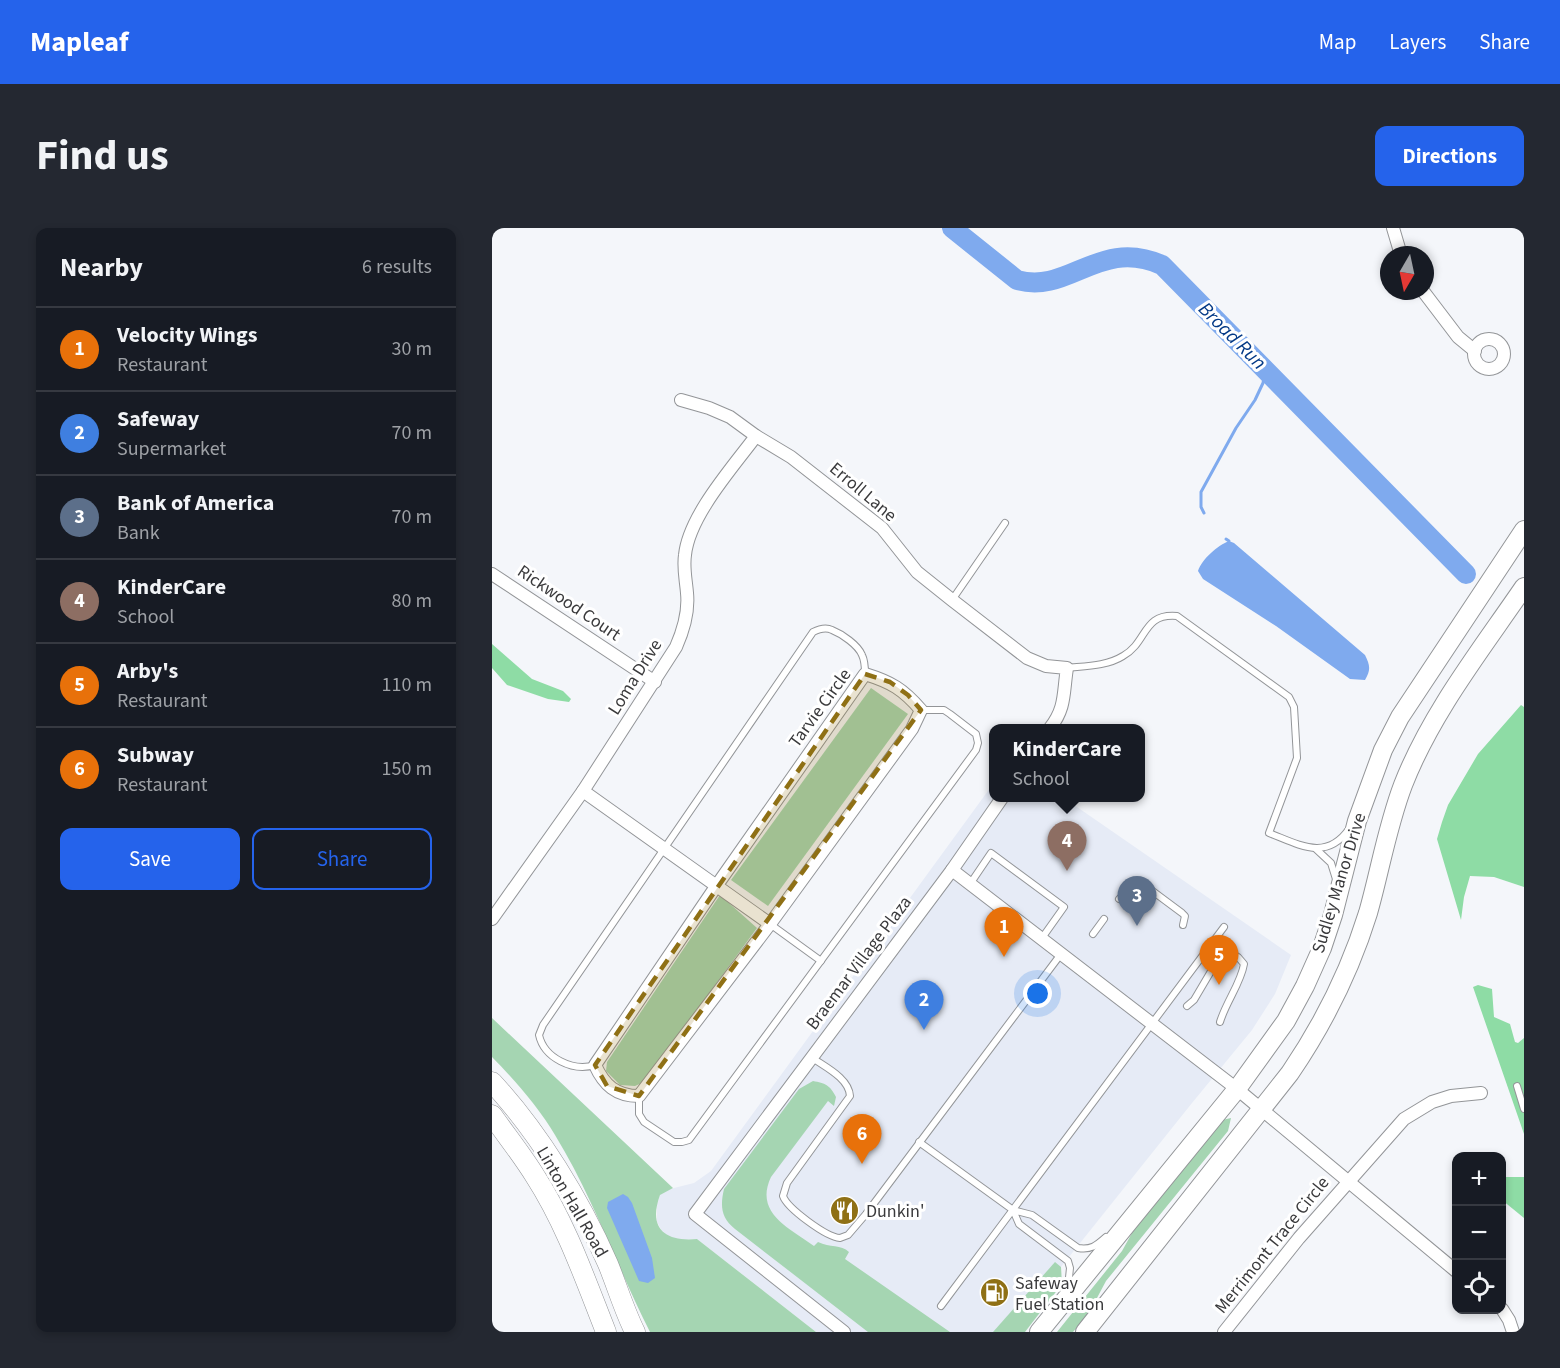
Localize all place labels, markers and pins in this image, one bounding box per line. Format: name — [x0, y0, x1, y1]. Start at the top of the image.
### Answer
pin: 4 — [1048, 822, 1086, 871]
pin: 3 — [1118, 876, 1156, 926]
pin: 1 — [984, 908, 1024, 957]
pin: 5 — [1200, 936, 1238, 985]
pin: 2 — [904, 980, 944, 1030]
pin: 6 — [842, 1114, 881, 1164]
restaurant icon: Dunkin' — [829, 1195, 861, 1227]
place label: Dunkin' — [866, 1199, 924, 1224]
place label: Safeway Fuel Station — [1015, 1271, 1104, 1317]
fuel station icon: Safeway Fuel Station — [978, 1277, 1010, 1309]

